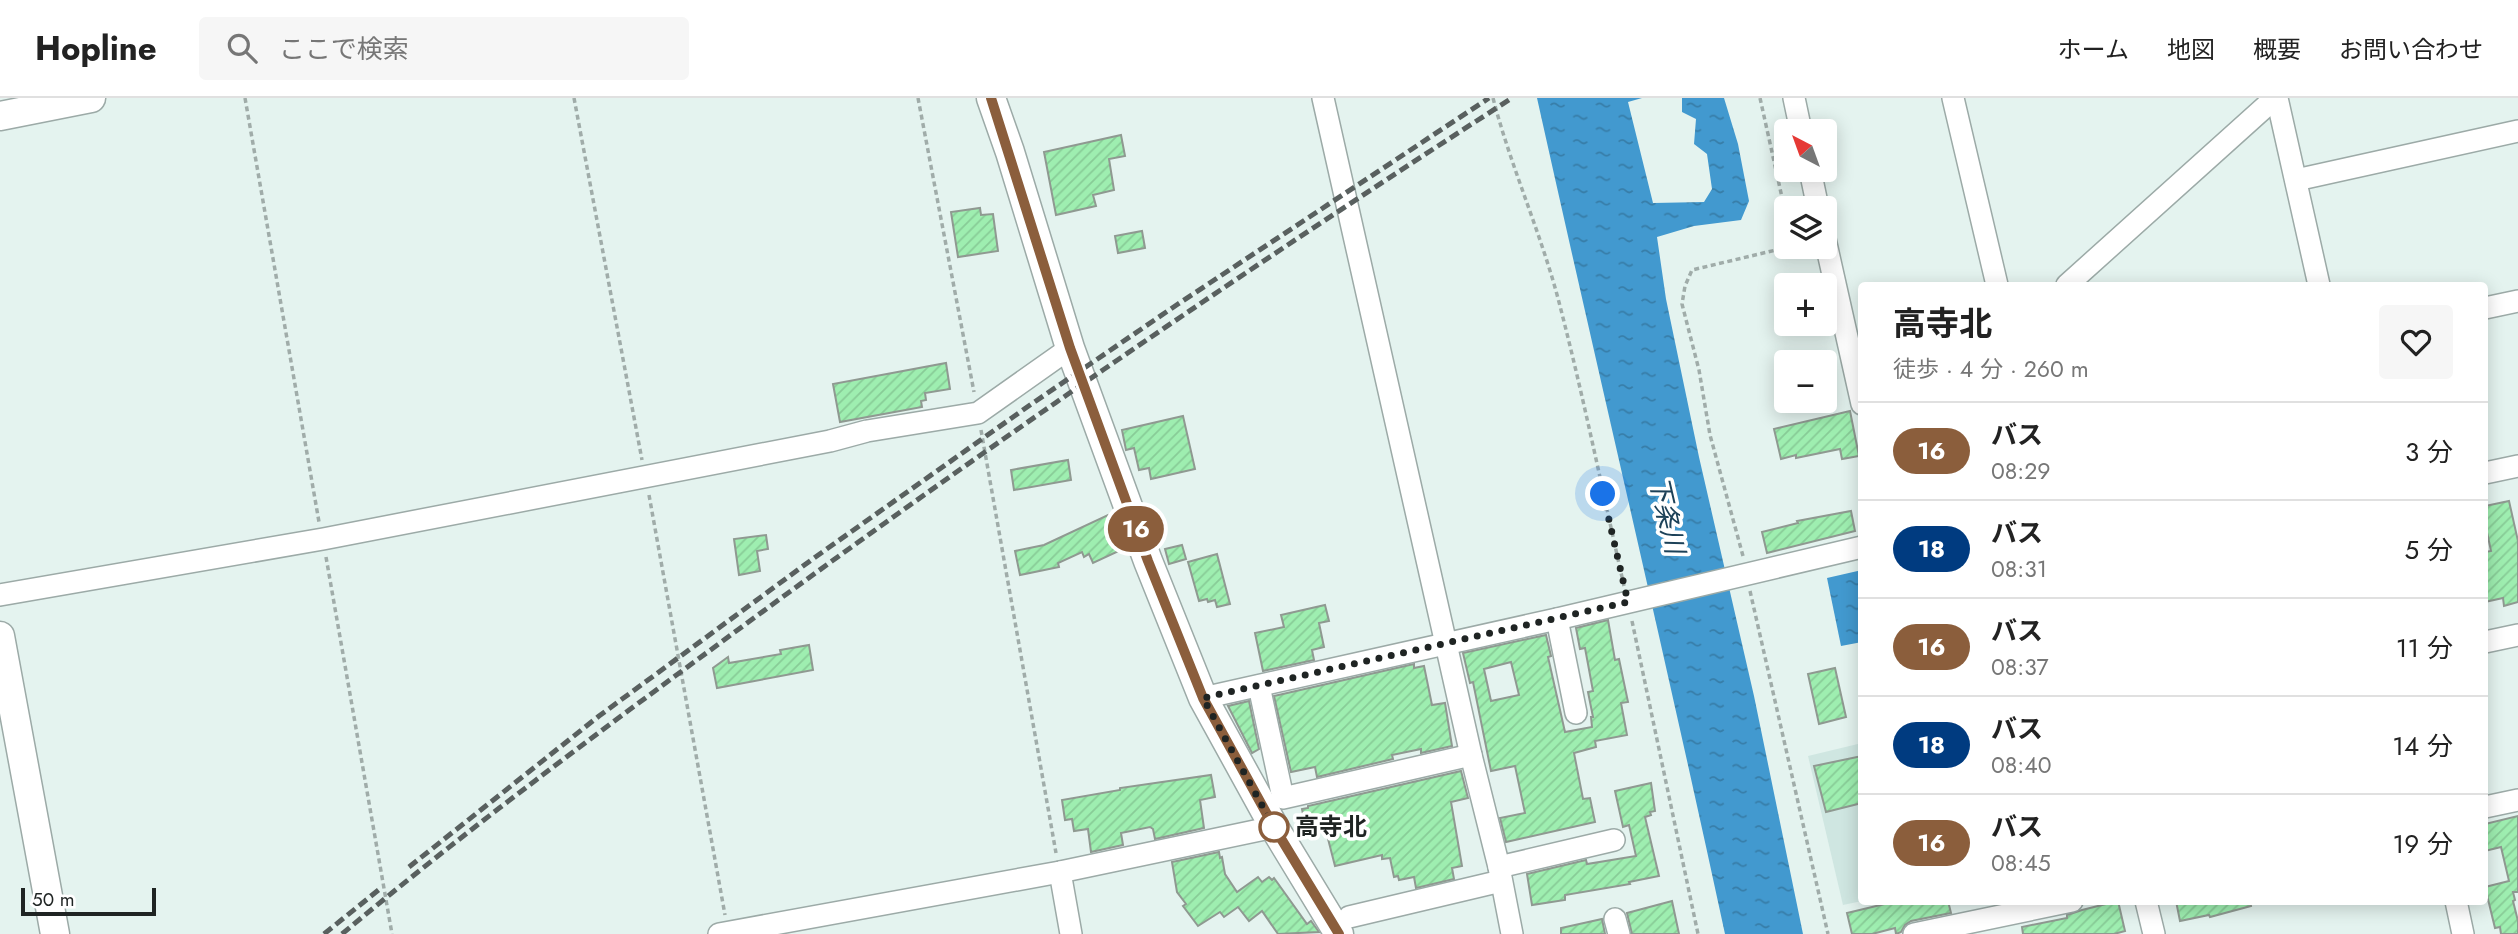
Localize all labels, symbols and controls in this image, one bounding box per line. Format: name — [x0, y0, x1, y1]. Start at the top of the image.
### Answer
search box — [199, 17, 689, 80]
text: Hopline — [35, 25, 157, 72]
icon: search — [223, 29, 261, 67]
text: ここで検索 — [279, 30, 409, 68]
text: ホーム — [2058, 32, 2129, 67]
text: 地図 — [2167, 32, 2215, 67]
text: 概要 — [2253, 32, 2301, 67]
text: お問い合わせ — [2339, 32, 2483, 67]
north arrow — [1774, 119, 1838, 182]
map controls — [1774, 119, 1837, 413]
button: layers — [1774, 196, 1837, 259]
button: + — [1774, 273, 1837, 336]
text: 高寺北 — [1893, 300, 1992, 347]
button: heart — [2379, 305, 2453, 379]
button: − — [1774, 350, 1837, 413]
text: 徒歩 · 4 分 · 260 m — [1893, 352, 2089, 386]
text: バス — [1991, 416, 2043, 454]
text: 16 — [1917, 433, 1946, 468]
text: 3 分 — [2405, 433, 2453, 471]
text: 08:29 — [1991, 454, 2051, 488]
water label: 下条川 — [1640, 473, 1695, 560]
your location — [1585, 476, 1620, 511]
line badge: 16 — [1104, 506, 1168, 552]
text: 16 — [1122, 511, 1150, 546]
text: バス — [1991, 514, 2043, 552]
text: 18 — [1918, 531, 1945, 566]
text: 5 分 — [2405, 531, 2453, 569]
text: 08:31 — [1991, 552, 2047, 586]
text: バス — [1991, 612, 2043, 650]
text: 16 — [1917, 629, 1946, 664]
text: 11 分 — [2396, 629, 2453, 667]
text: 08:37 — [1991, 650, 2049, 684]
text: バス — [1991, 710, 2043, 748]
text: 18 — [1918, 727, 1945, 762]
text: 14 分 — [2392, 727, 2453, 765]
text: 08:40 — [1991, 748, 2051, 782]
text: バス — [1991, 808, 2043, 846]
place label: 高寺北 — [1295, 809, 1367, 844]
marker: 高寺北 — [1259, 812, 1289, 842]
text: 16 — [1917, 825, 1946, 860]
text: 19 分 — [2393, 825, 2453, 863]
text: 08:45 — [1991, 846, 2051, 880]
scale bar — [21, 885, 156, 917]
text: 50 m — [32, 886, 75, 913]

